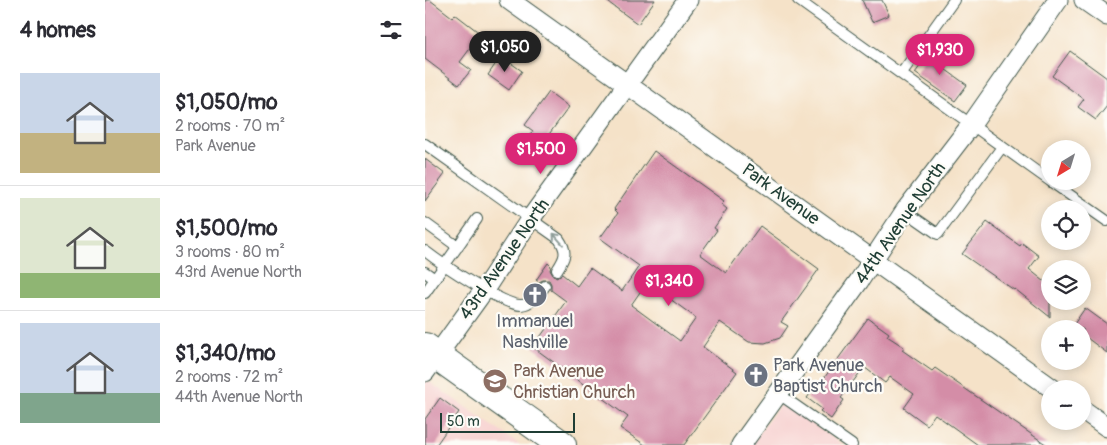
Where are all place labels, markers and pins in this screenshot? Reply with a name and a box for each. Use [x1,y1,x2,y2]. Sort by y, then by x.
pin: $1,050 [464,30,546,73]
pin: $1,930 [899,34,981,76]
pin: $1,500 [500,132,582,175]
pin: $1,340 [628,264,710,307]
church icon: Immanuel Nashville [522,282,548,308]
place label: Immanuel Nashville [496,310,574,354]
place label: Park Avenue Baptist Church [773,354,882,398]
place label: Park Avenue Christian Church [513,360,635,404]
church icon: Park Avenue Baptist Church [743,362,769,388]
school or university icon: Park Avenue Christian Church [482,368,508,394]

